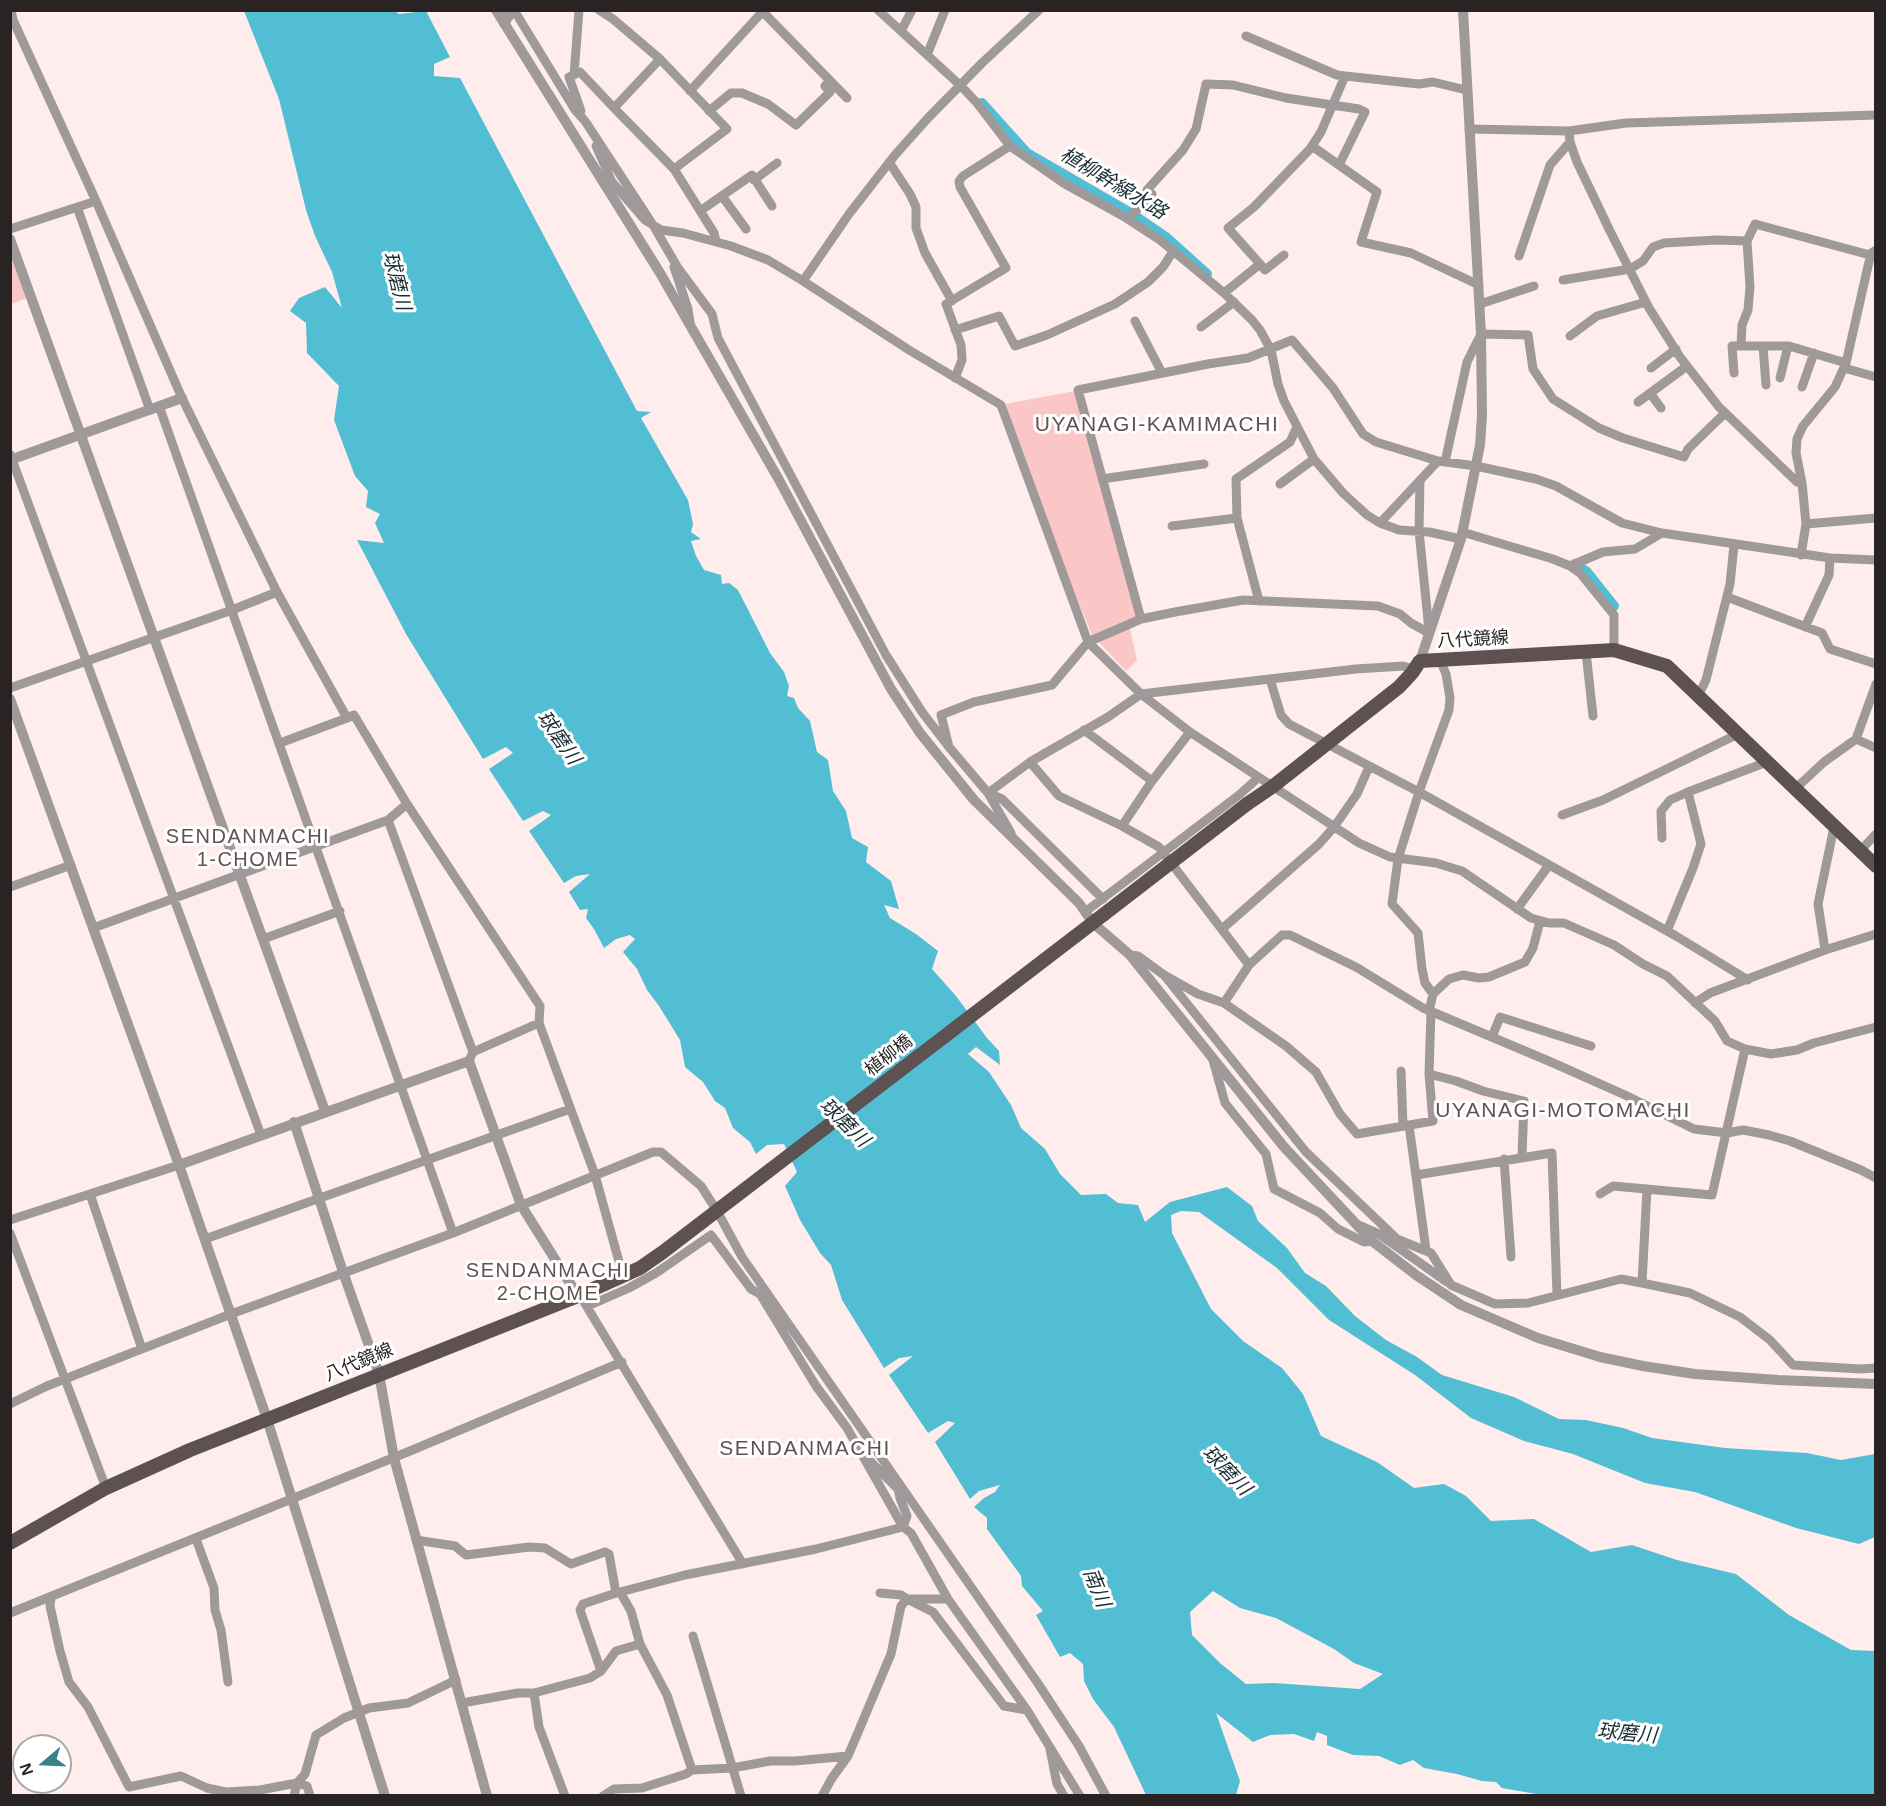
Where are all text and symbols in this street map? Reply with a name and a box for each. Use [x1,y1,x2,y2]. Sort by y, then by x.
water label: 植柳幹線水路 [1055,143,1171,225]
water label: 球磨川 [377,249,415,313]
district label: UYANAGI-KAMIMACHI [1035,412,1279,438]
street label: 八代鏡線 [1436,627,1510,653]
water label: 球磨川 [531,707,585,769]
district label: SENDANMACHI 1-CHOME [166,825,330,872]
street label: 植柳橋 [861,1031,917,1081]
water label: 球磨川 [814,1094,874,1152]
district label: UYANAGI-MOTOMACHI [1435,1098,1691,1124]
district label: SENDANMACHI 2-CHOME [466,1259,630,1306]
street label: 八代鏡線 [322,1340,396,1386]
district label: SENDANMACHI [719,1436,891,1462]
water label: 球磨川 [1197,1441,1255,1501]
water label: 南川 [1077,1565,1115,1611]
water label: 球磨川 [1596,1719,1658,1749]
north arrow [12,1734,72,1794]
text: N [16,1761,36,1778]

